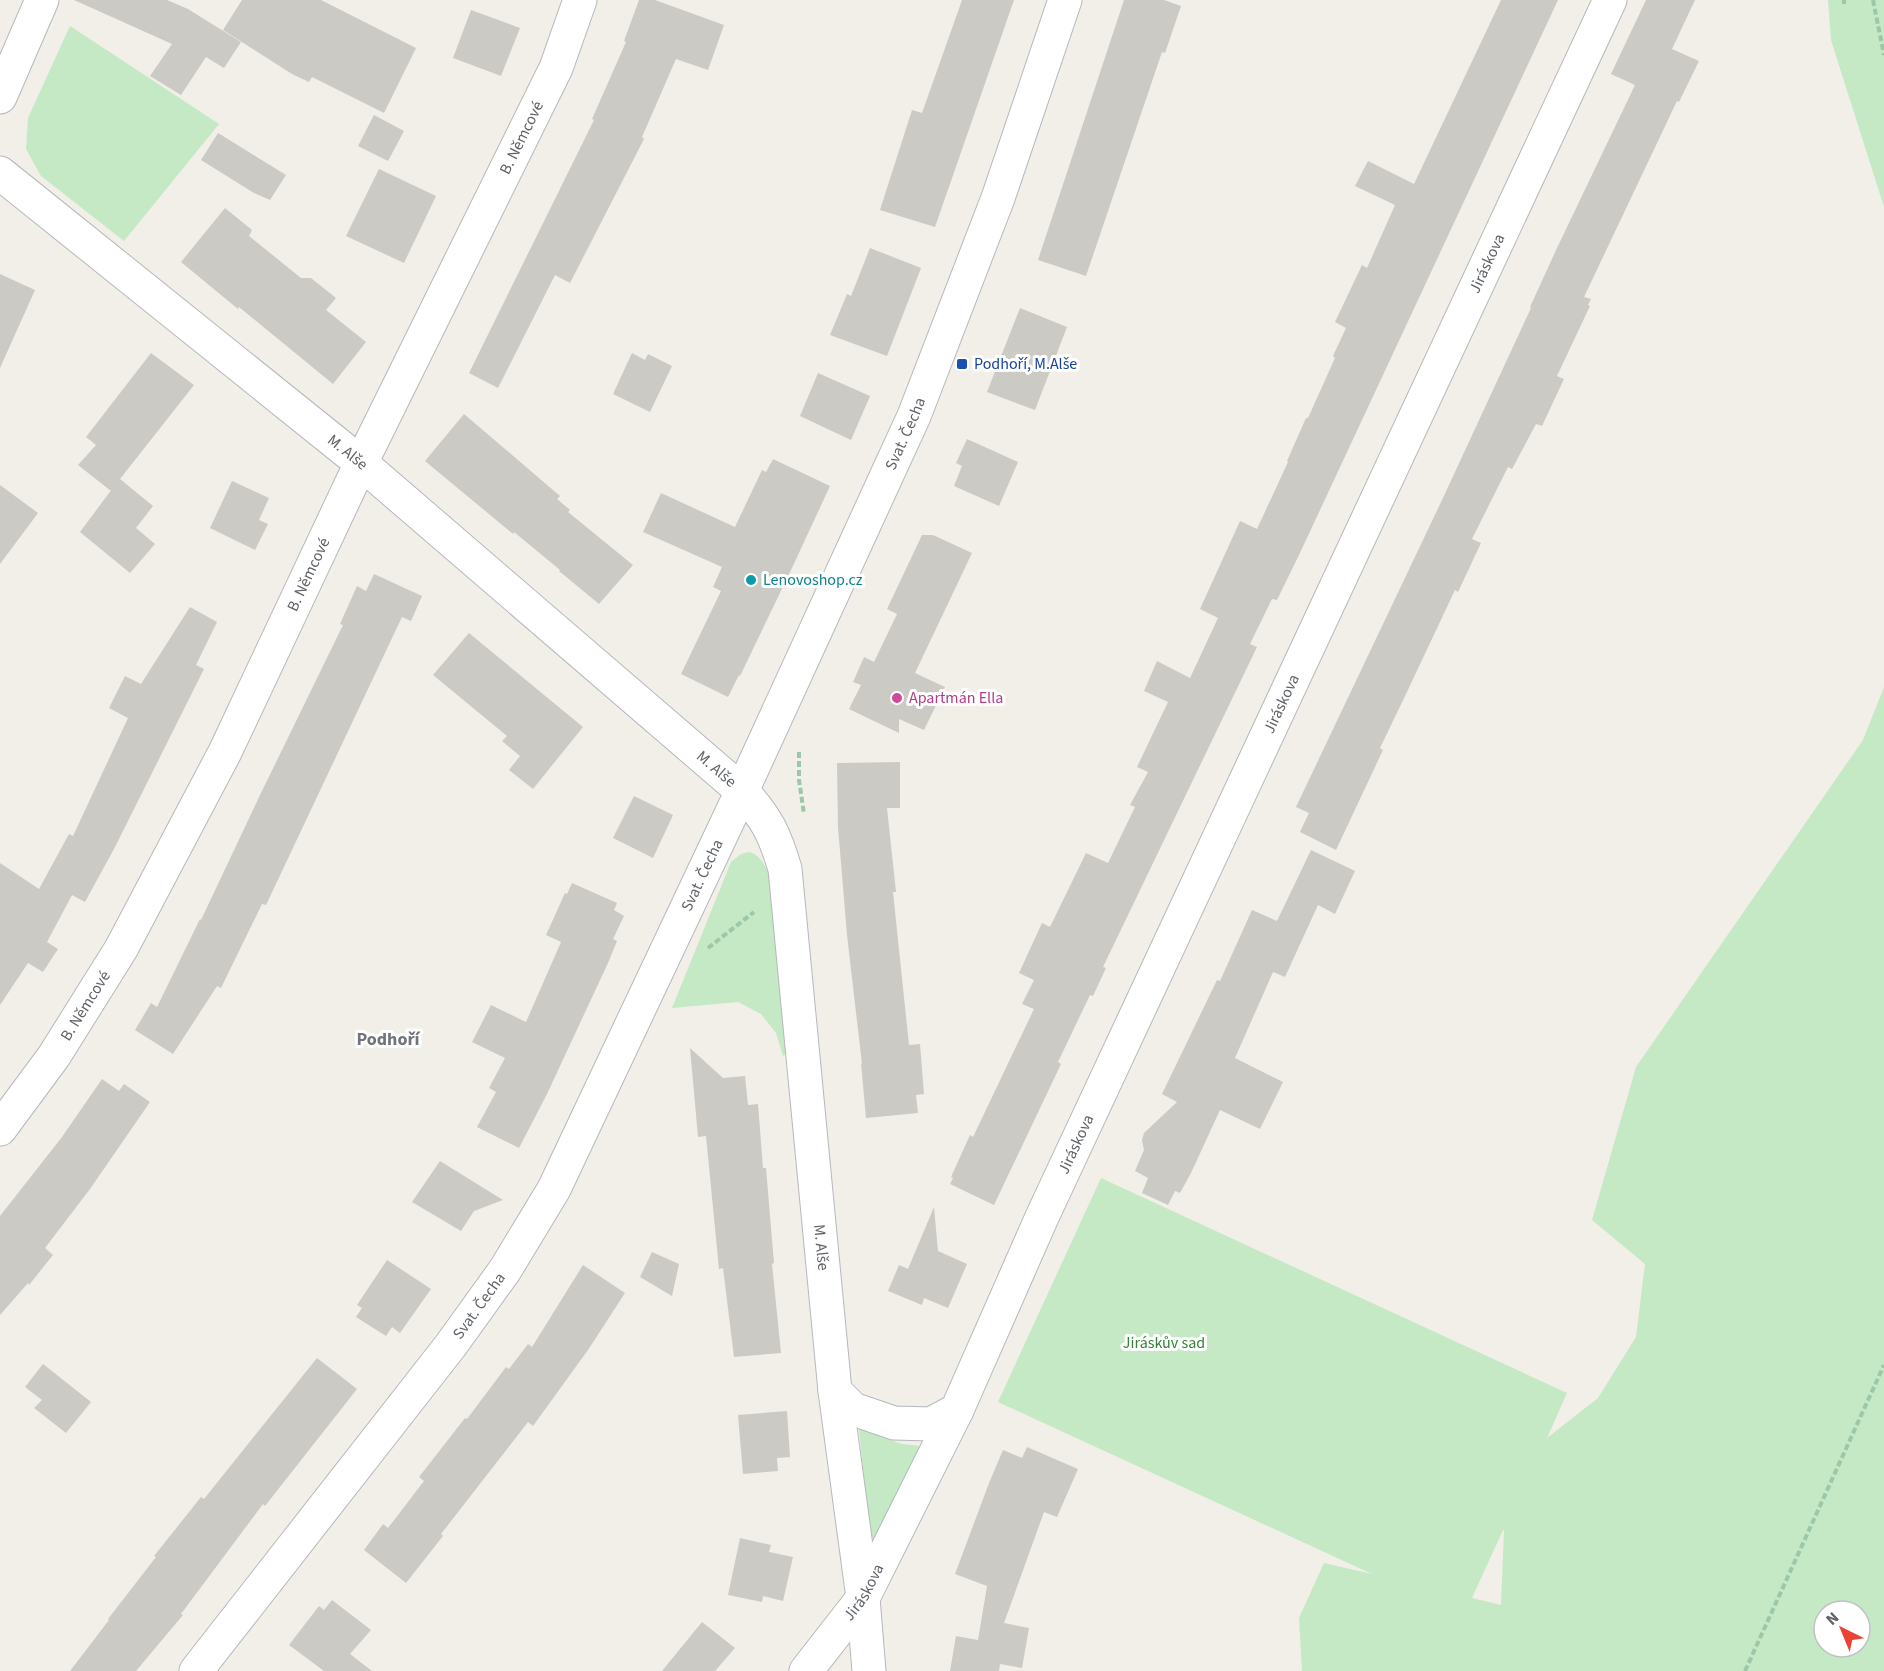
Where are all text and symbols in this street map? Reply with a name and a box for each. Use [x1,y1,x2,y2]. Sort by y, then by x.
street label: B. Němcové [494,97,549,178]
street label: Jiráskova [1464,230,1510,297]
place label: Podhoří, M.Alše [974,353,1077,375]
marker: Podhoří, M.Alše [955,357,969,371]
street label: Svat. Čecha [880,394,931,474]
street label: M. Alše [323,429,373,475]
street label: B. Němcové [282,534,335,615]
place label: Lenovoshop.cz [763,569,863,591]
marker: Lenovoshop.cz [744,573,758,587]
street label: Jiráskova [1258,671,1305,737]
place label: Apartmán Ella [909,687,1003,709]
marker: Apartmán Ella [890,691,904,705]
street label: M. Alše [692,746,741,792]
street label: Svat. Čecha [676,836,729,915]
street label: B. Němcové [55,966,116,1045]
district label: Podhoří [356,1027,421,1052]
street label: Jiráskova [1053,1111,1099,1177]
street label: M. Alše [808,1223,834,1272]
street label: Svat. Čecha [448,1268,511,1344]
park label: Jiráskův sad [1123,1332,1205,1354]
street label: Jiráskova [838,1560,889,1625]
north arrow [1812,1599,1872,1659]
text: N [1821,1607,1844,1630]

